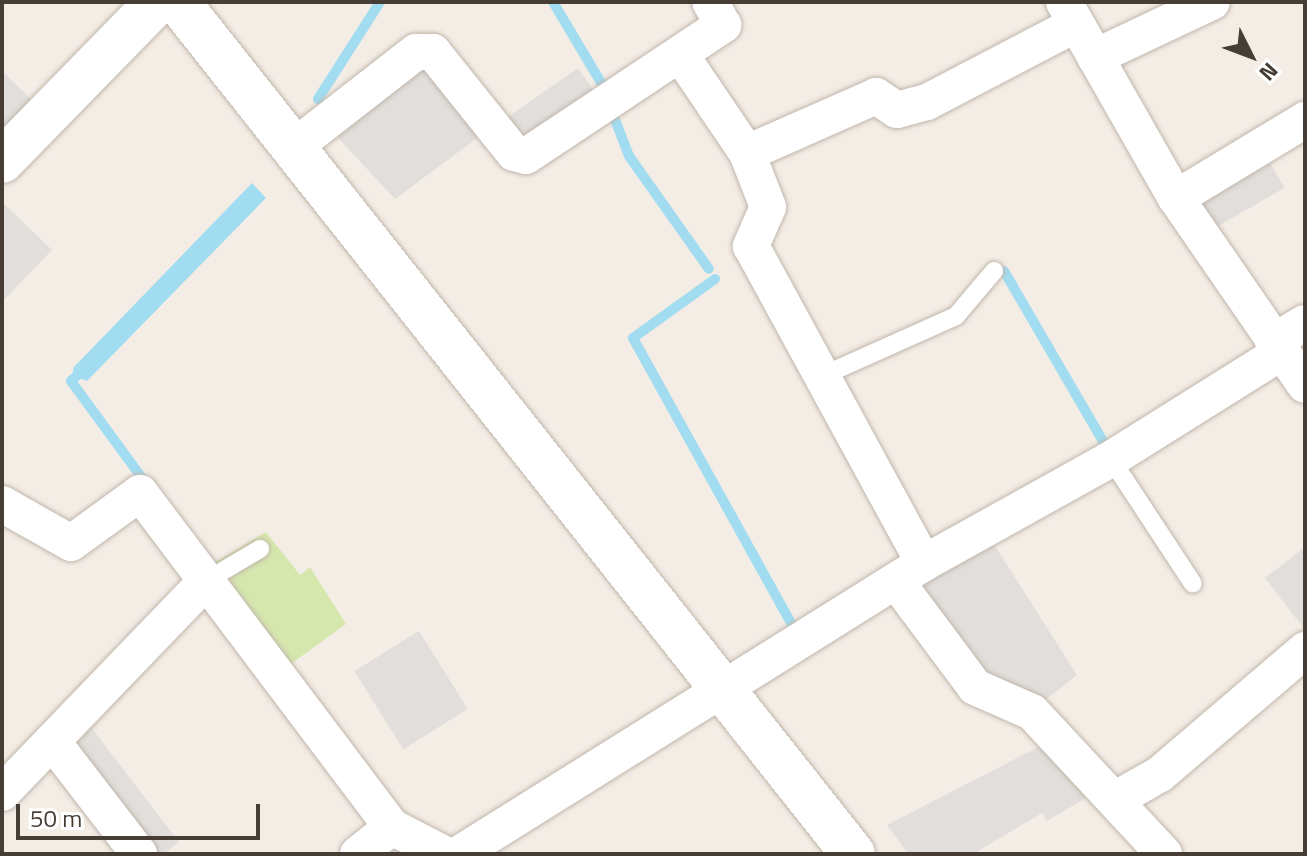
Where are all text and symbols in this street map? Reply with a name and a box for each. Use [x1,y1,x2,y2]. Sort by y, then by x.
north arrow [1211,16,1291,96]
text: N [1251,55,1287,89]
scale bar [20,788,264,838]
text: 50 m [30,800,82,836]

